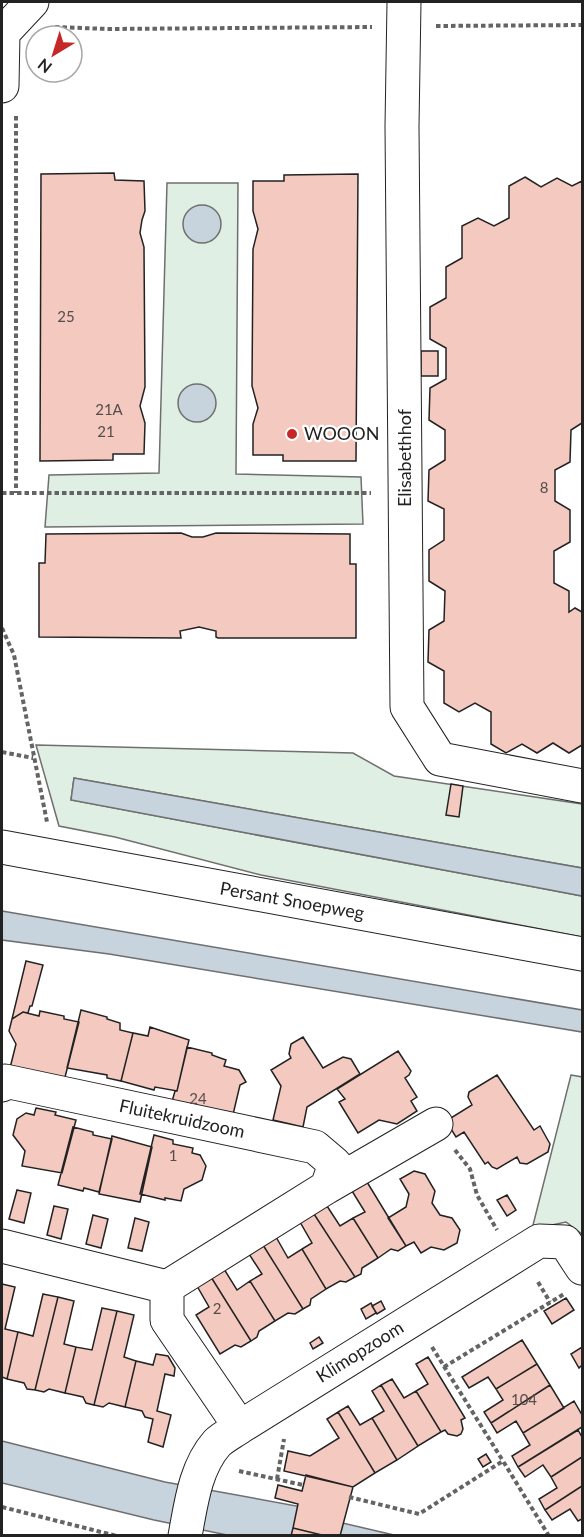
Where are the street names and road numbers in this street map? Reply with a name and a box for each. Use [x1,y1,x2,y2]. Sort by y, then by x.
street label: Elisabethhof [393,408,415,507]
street label: Persant Snoepweg [218,876,366,924]
street label: Fluitekruidzoom [117,1094,247,1142]
street label: Klimopzoom [312,1316,407,1387]

